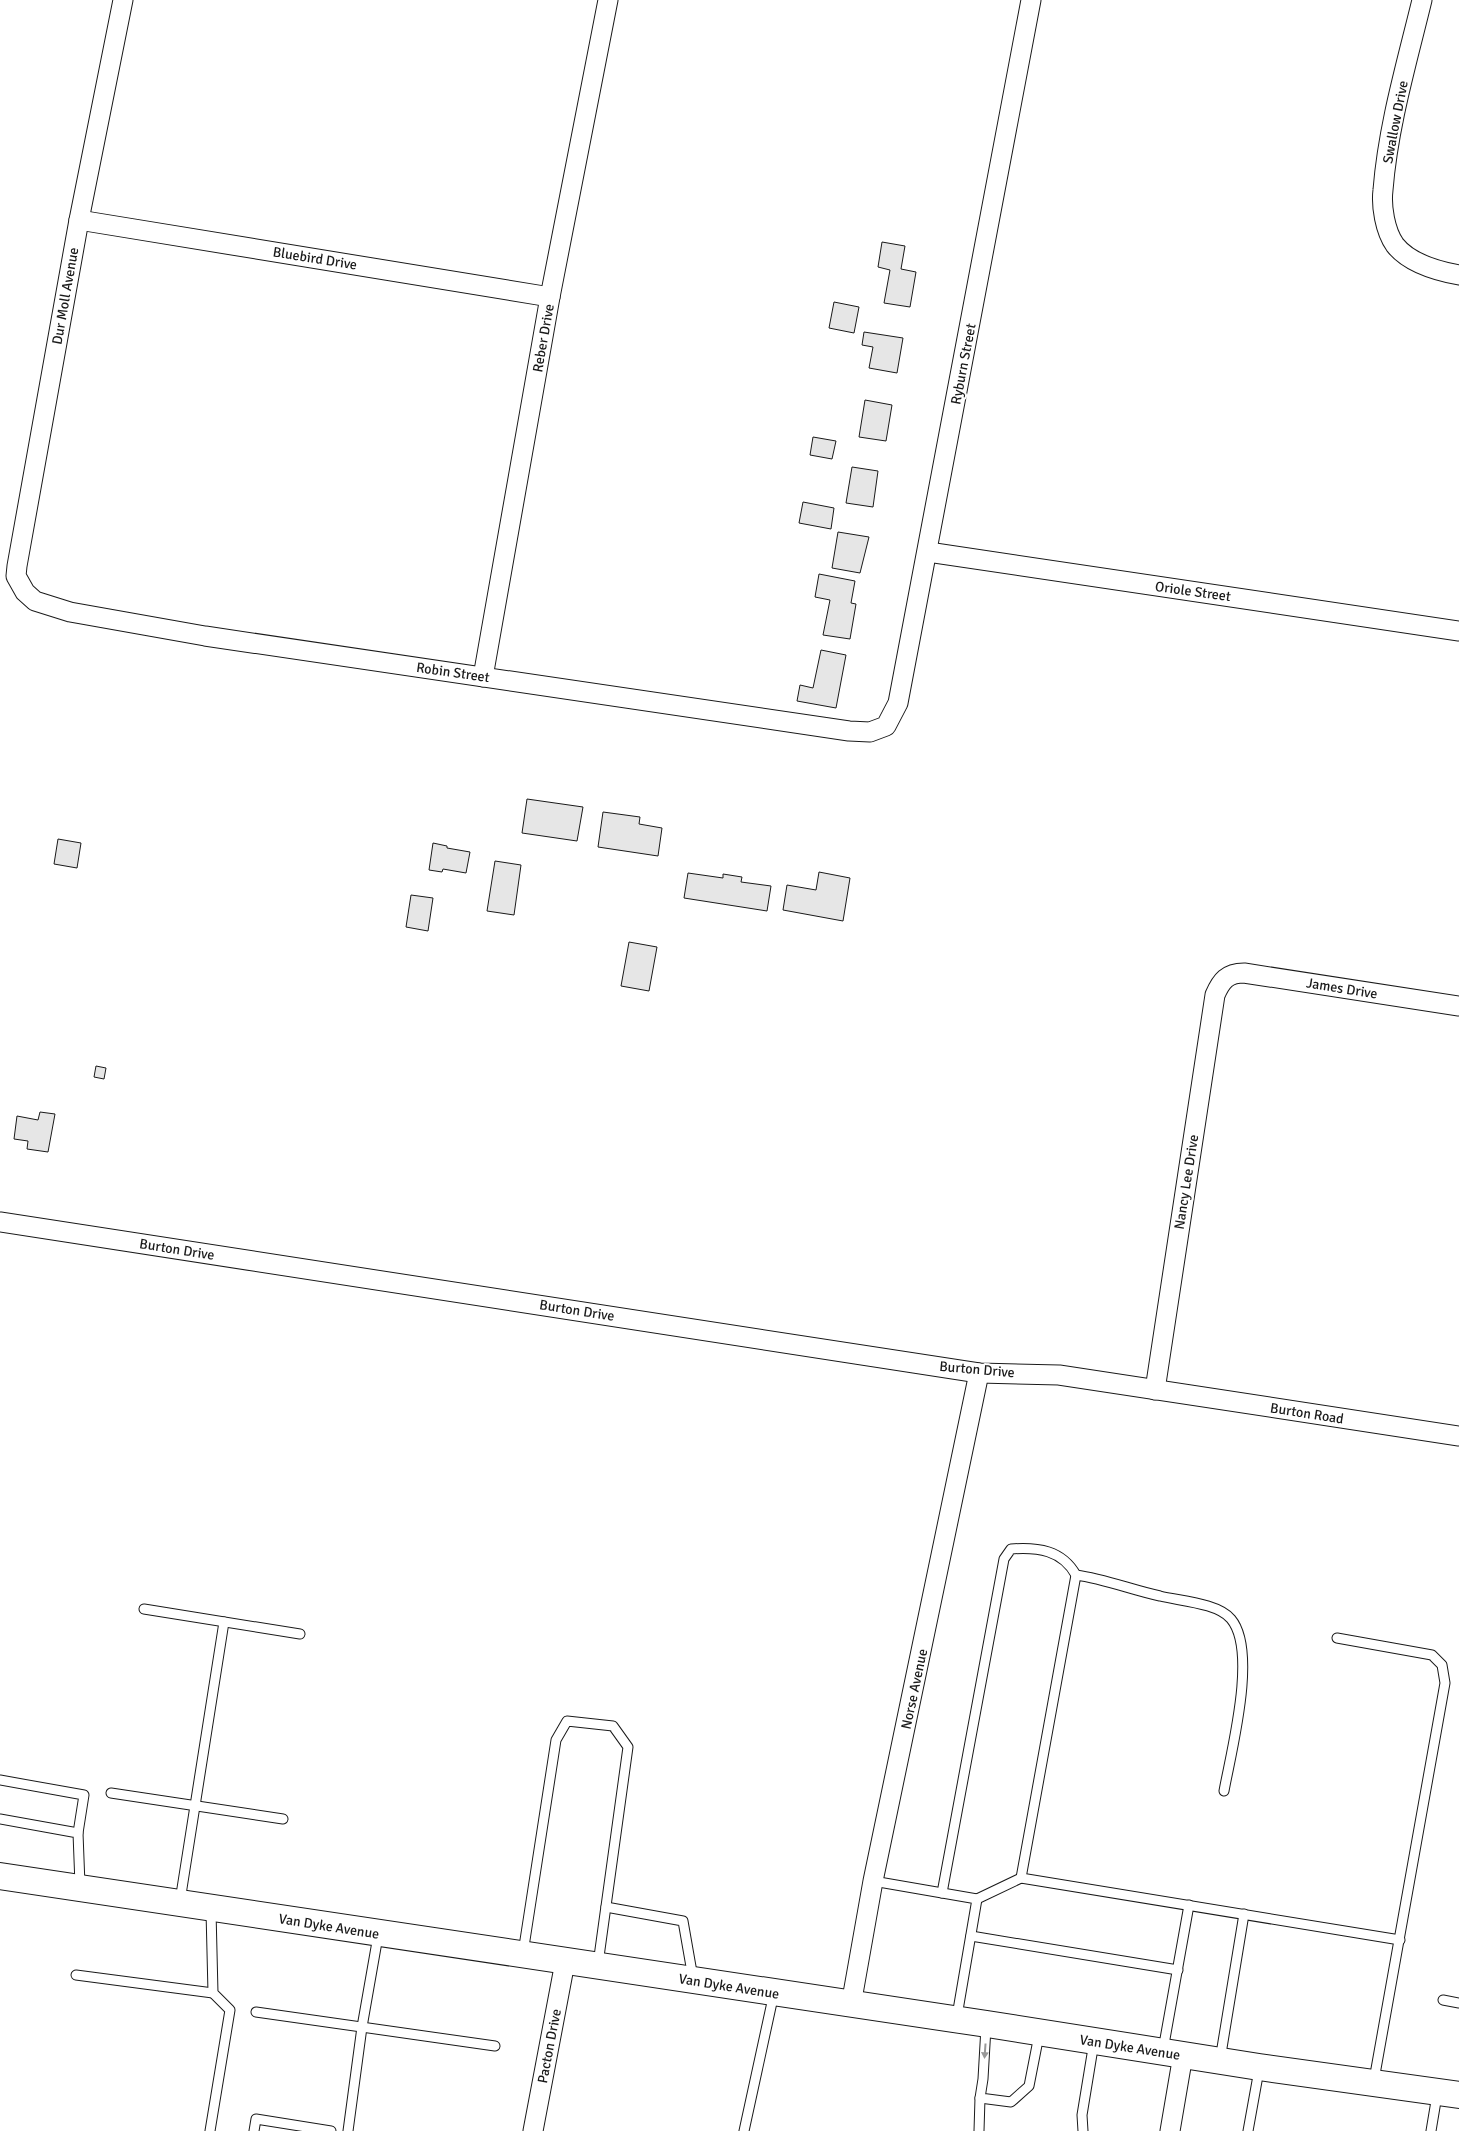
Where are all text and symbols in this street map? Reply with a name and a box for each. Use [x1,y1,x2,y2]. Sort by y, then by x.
street label: Swallow Drive [1379,79,1412,165]
street label: Bluebird Drive [272,243,358,274]
street label: Dur Moll Avenue [49,246,82,346]
street label: Reber Drive [529,303,558,374]
street label: Ryburn Street [947,322,980,406]
street label: Oriole Street [1154,578,1232,605]
street label: Robin Street [415,659,491,686]
street label: James Drive [1305,974,1379,1002]
street label: Nancy Lee Drive [1171,1133,1202,1231]
street label: Burton Drive [138,1235,216,1264]
street label: Burton Drive [538,1296,616,1325]
street label: Burton Drive [939,1358,1015,1381]
street label: Burton Road [1269,1399,1345,1428]
street label: Norse Avenue [898,1647,931,1731]
street label: Van Dyke Avenue [277,1910,380,1943]
street label: Van Dyke Avenue [677,1970,780,2003]
street label: Pacton Drive [534,2007,565,2085]
street label: Van Dyke Avenue [1078,2031,1181,2064]
one-way arrow [980,2044,988,2060]

